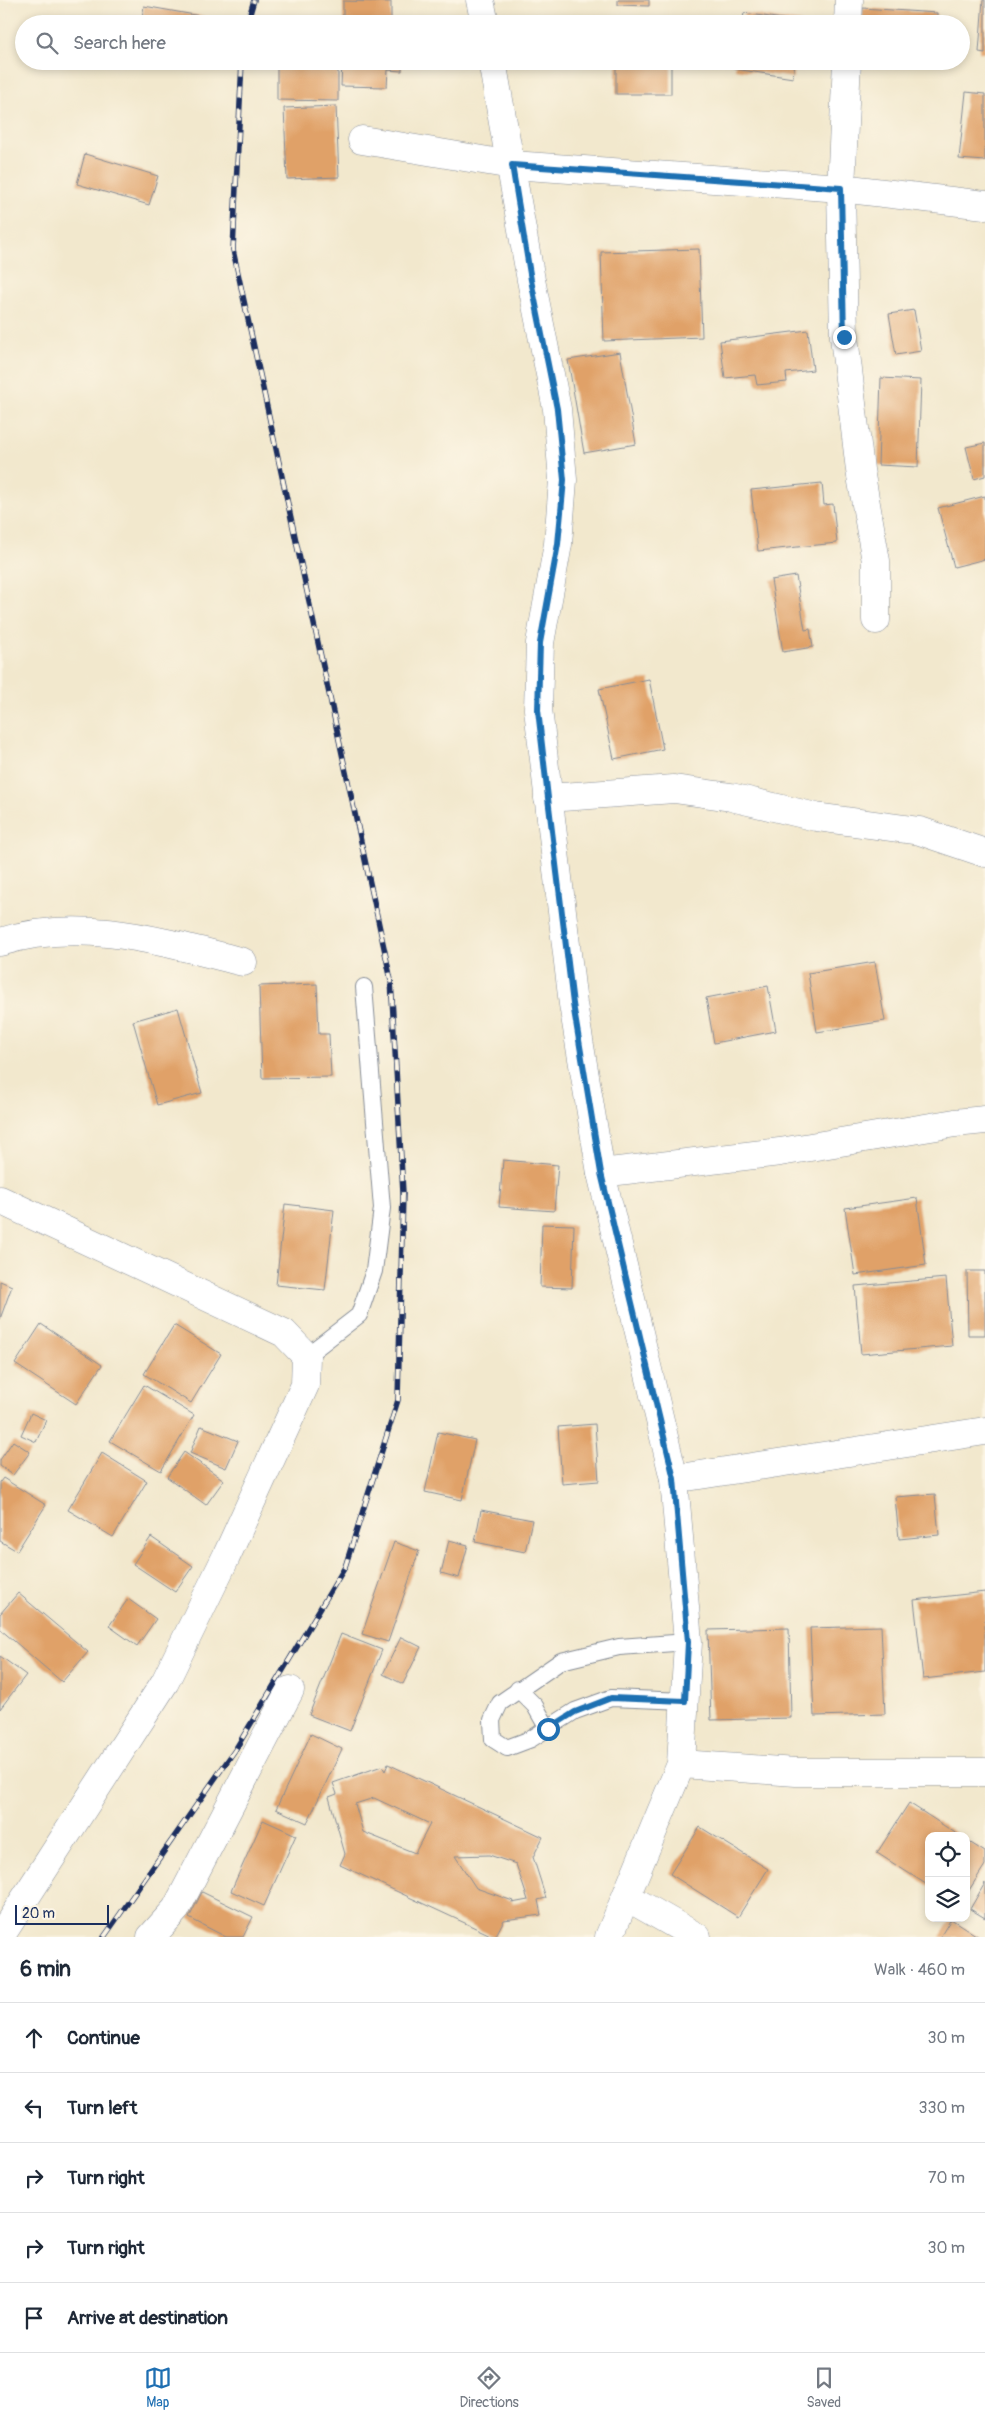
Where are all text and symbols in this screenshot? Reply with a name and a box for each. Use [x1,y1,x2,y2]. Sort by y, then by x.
search box [15,15,970,70]
icon: search [33,29,61,57]
text: Search here [73,31,166,55]
route end [833,326,856,349]
route start [537,1718,560,1741]
map controls [925,1832,970,1922]
button: locate [925,1832,970,1877]
button: layers [925,1877,970,1922]
scale bar [15,1902,109,1925]
text: 20 m [22,1905,55,1922]
text: 6 min [20,1956,71,1983]
text: Walk · 460 m [874,1960,965,1980]
icon: ahead [20,2024,48,2052]
text: Continue [67,2026,140,2050]
text: 30 m [927,2028,965,2048]
icon: left [20,2094,48,2122]
text: Turn left [67,2096,137,2120]
text: 330 m [919,2098,965,2118]
icon: right [20,2164,48,2192]
text: Turn right [67,2166,145,2190]
text: 70 m [928,2168,965,2188]
icon: right [20,2234,48,2262]
text: Turn right [67,2236,145,2260]
text: 30 m [927,2238,965,2258]
icon: arrive [20,2304,48,2332]
text: Arrive at destination [67,2306,228,2330]
tab: Map [144,2364,172,2411]
tab: Directions [459,2364,519,2411]
tab: Saved [806,2364,841,2411]

